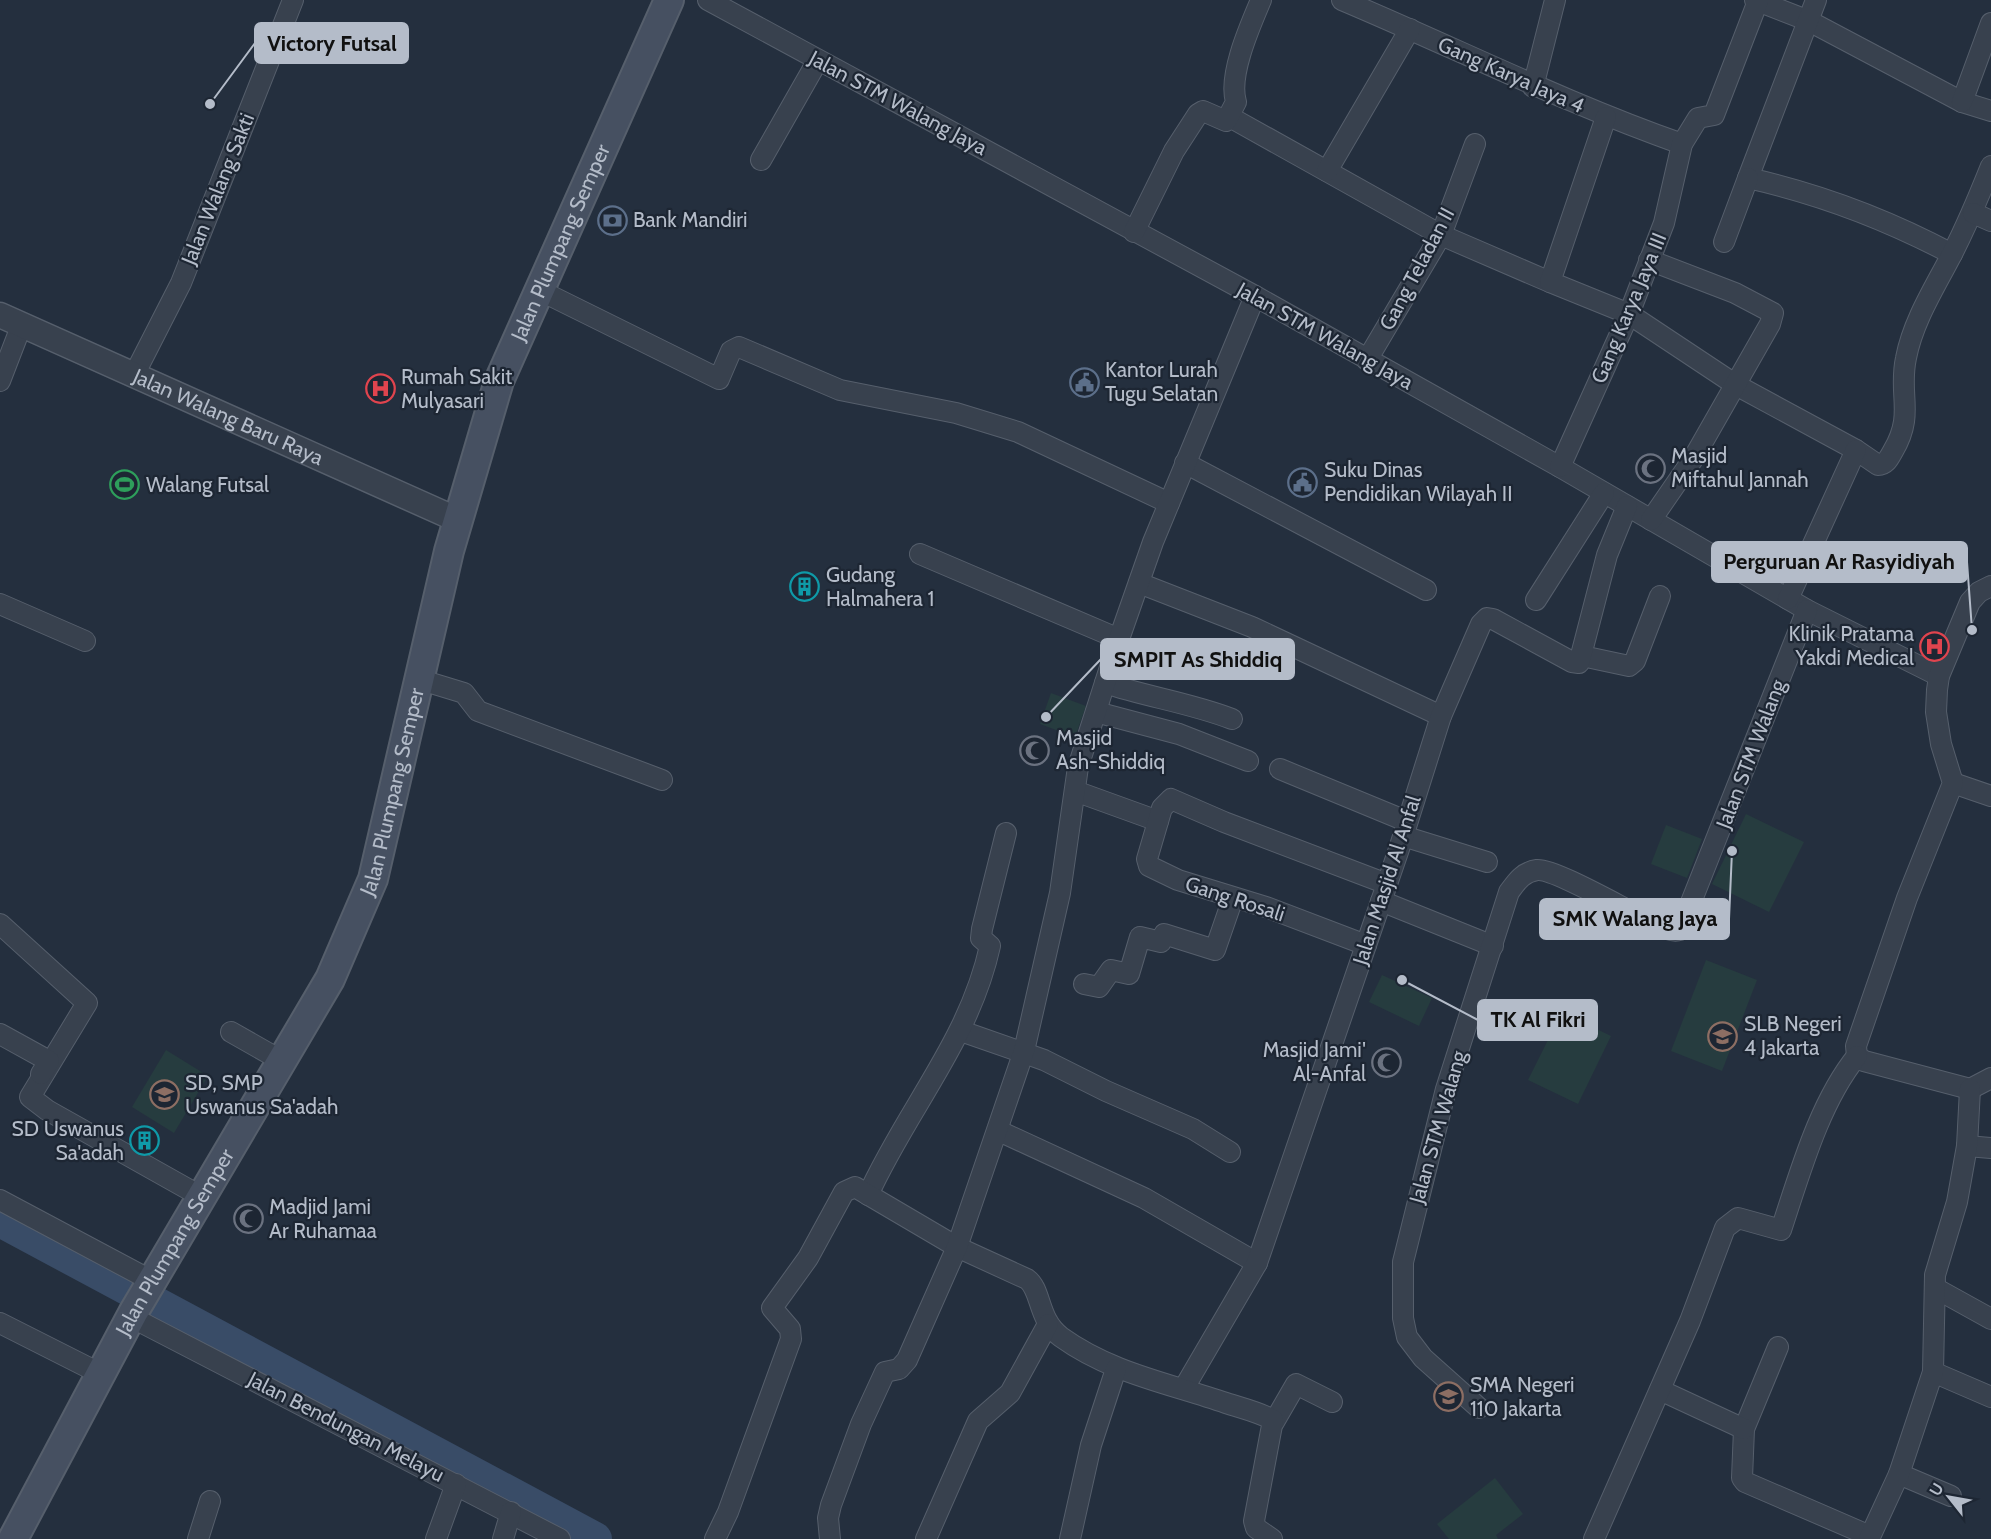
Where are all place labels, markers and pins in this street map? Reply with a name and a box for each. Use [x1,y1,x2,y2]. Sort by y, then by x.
callout: Victory Futsal [255,23,408,63]
bank icon: Bank Mandiri [596,204,628,236]
place label: Bank Mandiri [633,207,747,232]
place label: Kantor Lurah Tugu Selatan [1105,357,1218,406]
place label: Rumah Sakit Mulyasari [401,364,512,413]
public building icon: Kantor Lurah Tugu Selatan [1068,366,1100,398]
hospital icon: Rumah Sakit Mulyasari [364,373,396,405]
place label: Masjid Miftahul Jannah [1671,443,1809,492]
mosque icon: Masjid Miftahul Jannah [1634,452,1666,484]
place label: Suku Dinas Pendidikan Wilayah II [1324,457,1513,506]
public building icon: Suku Dinas Pendidikan Wilayah II [1287,466,1319,498]
sports icon: Walang Futsal [109,469,141,501]
place label: Walang Futsal [146,472,269,497]
callout: Perguruan Ar Rasyidiyah [1712,542,1967,582]
place label: Gudang Halmahera 1 [826,562,934,611]
building icon: Gudang Halmahera 1 [789,571,821,603]
place label: Klinik Pratama Yakdi Medical [1789,621,1914,670]
hospital icon: Klinik Pratama Yakdi Medical [1919,630,1951,662]
callout: SMPIT As Shiddiq [1101,639,1294,679]
place label: Masjid Ash-Shiddiq [1056,725,1165,774]
mosque icon: Masjid Ash-Shiddiq [1019,734,1051,766]
callout: SMK Walang Jaya [1540,899,1729,939]
callout: TK Al Fikri [1478,1000,1597,1040]
place label: SLB Negeri 4 Jakarta [1744,1011,1842,1060]
school or university icon: SLB Negeri 4 Jakarta [1707,1020,1739,1052]
place label: Masjid Jami' Al-Anfal [1263,1037,1366,1086]
mosque icon: Masjid Jami' Al-Anfal [1371,1046,1403,1078]
place label: SD, SMP Uswanus Sa'adah [185,1070,338,1119]
school or university icon: SD, SMP Uswanus Sa'adah [148,1079,180,1111]
place label: SD Uswanus Sa'adah [11,1116,124,1165]
building icon: SD Uswanus Sa'adah [129,1125,161,1157]
place label: Madjid Jami Ar Ruhamaa [269,1194,377,1243]
mosque icon: Madjid Jami Ar Ruhamaa [232,1203,264,1235]
place label: SMA Negeri 110 Jakarta [1470,1372,1575,1421]
school or university icon: SMA Negeri 110 Jakarta [1433,1381,1465,1413]

